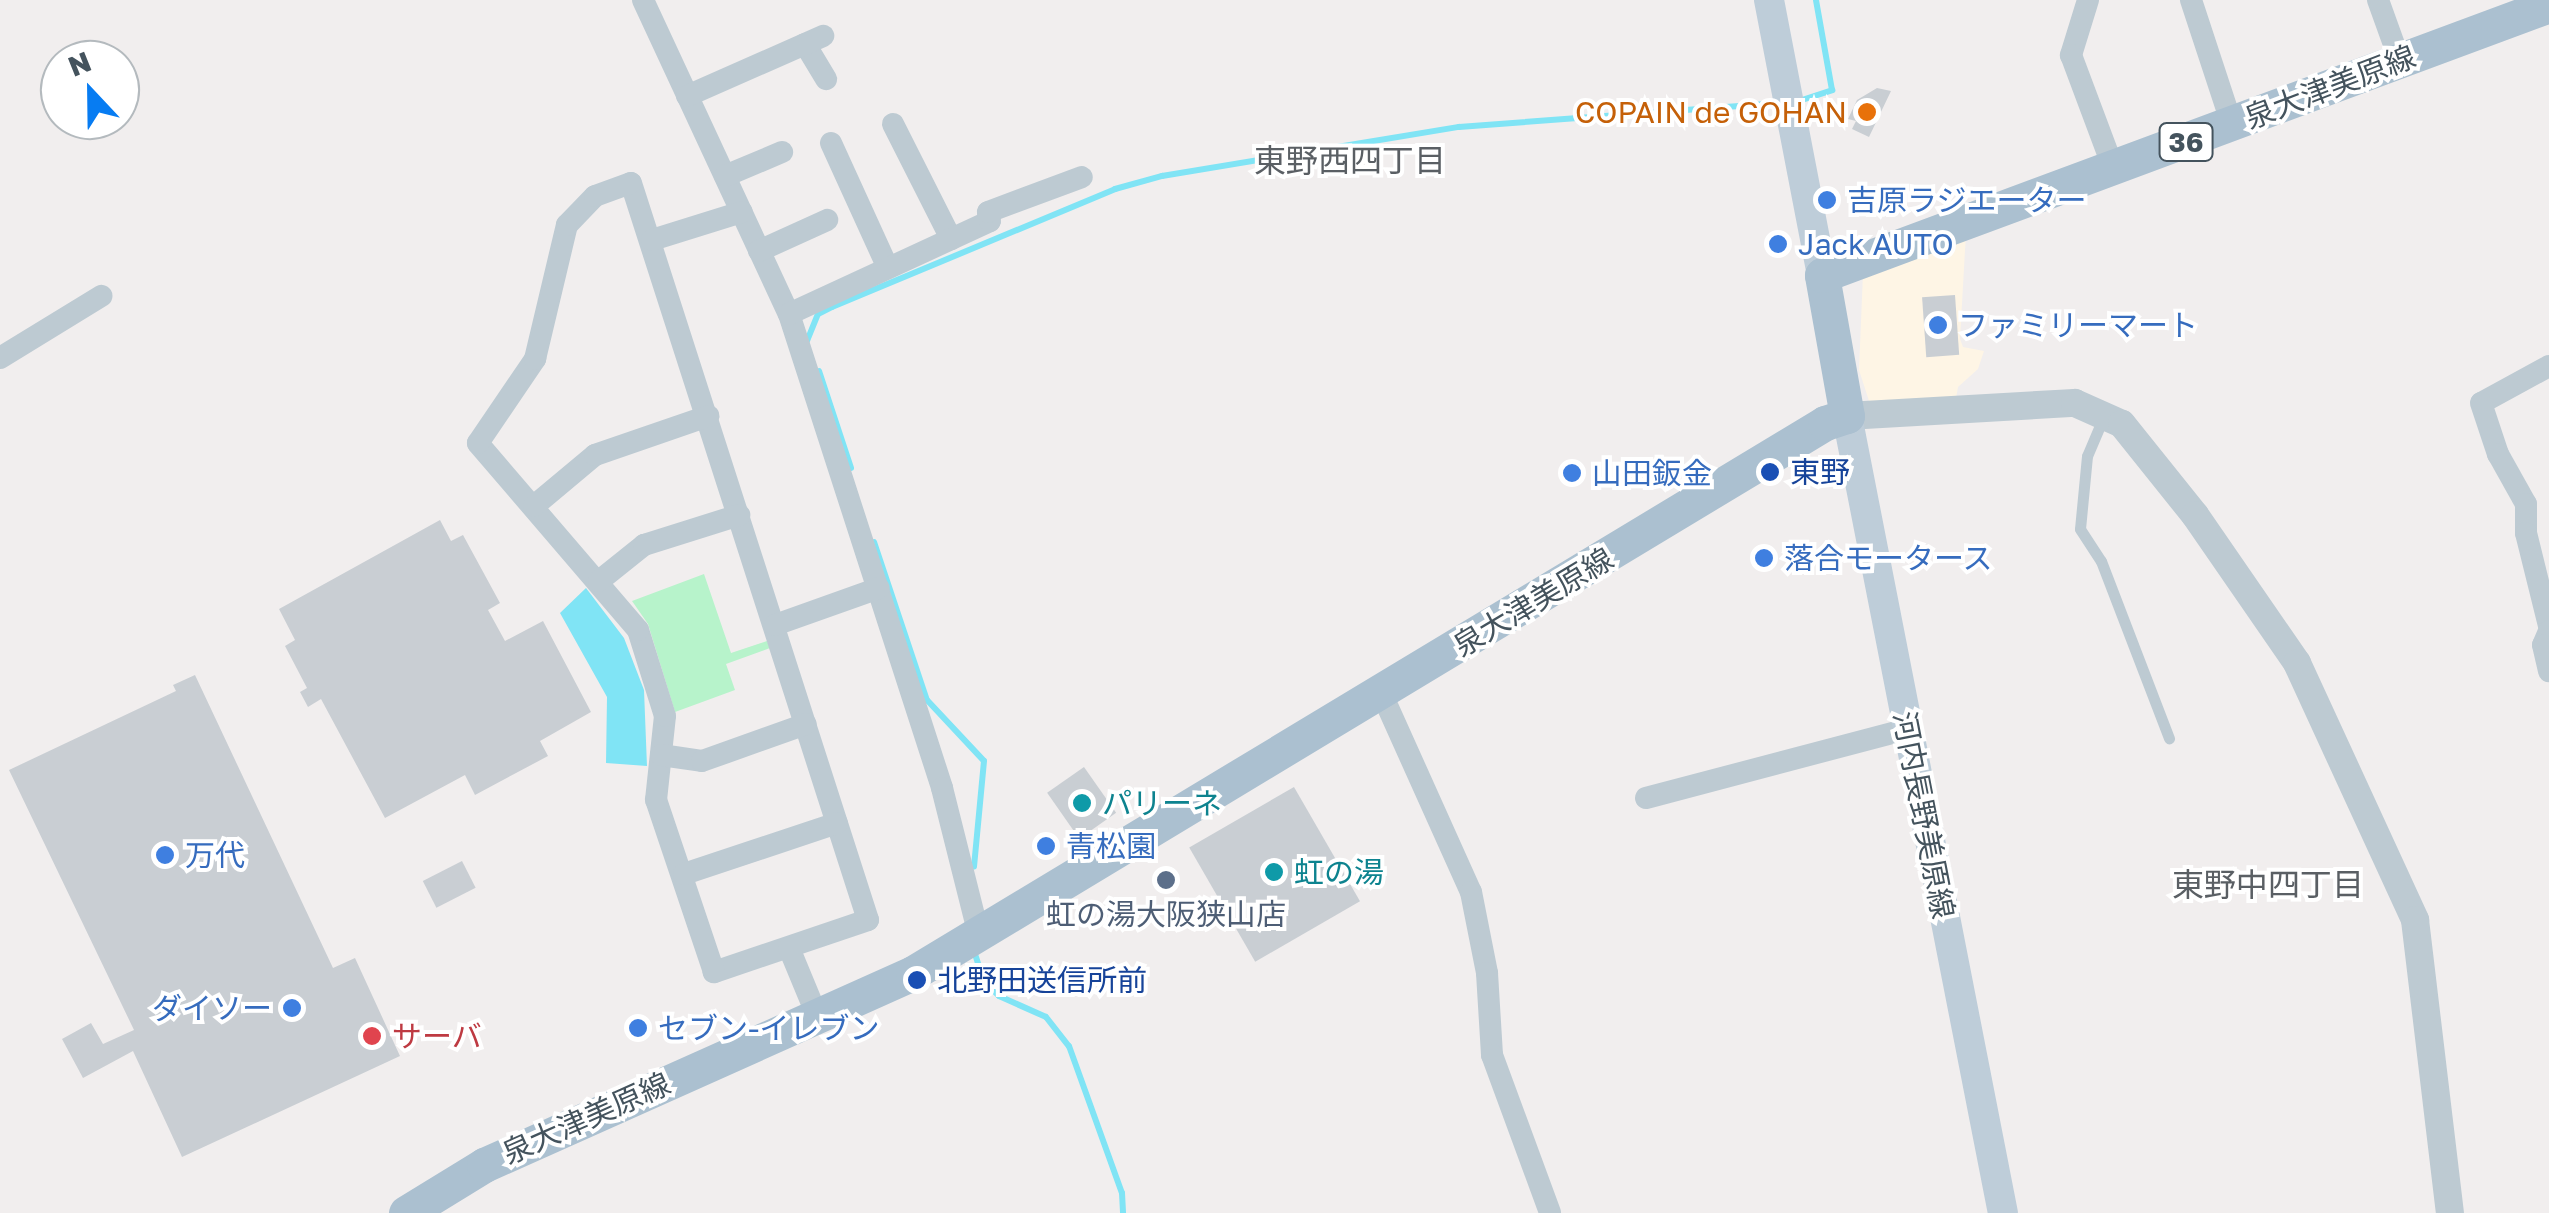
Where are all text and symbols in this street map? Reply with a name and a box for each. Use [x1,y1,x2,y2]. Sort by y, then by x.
street label: 泉大津美原線 [2240,38,2420,136]
north arrow [40,40,140,140]
text: N [63,44,95,83]
place label: COPAIN de GOHAN [1575,94,1847,130]
marker: COPAIN de GOHAN [1856,101,1878,123]
road number: 36 [2158,119,2214,165]
district label: 東野西四丁目 [1254,141,1446,179]
place label: 吉原ラジエーター [1847,182,2087,218]
marker: 吉原ラジエーター [1816,189,1838,211]
place label: Jack AUTO [1798,226,1954,262]
marker: Jack AUTO [1767,233,1789,255]
place label: ファミリーマート [1958,307,2198,343]
marker: ファミリーマート [1927,314,1949,336]
place label: 東野 [1790,454,1850,490]
place label: 山田鈑金 [1592,455,1712,491]
marker: 東野 [1759,461,1781,483]
marker: 山田鈑金 [1561,462,1583,484]
street label: 泉大津美原線 [1447,540,1619,664]
place label: 落合モータース [1784,540,1994,576]
marker: 落合モータース [1753,547,1775,569]
street label: 河内長野美原線 [1886,708,1962,922]
place label: パリーネ [1102,785,1222,821]
marker: パリーネ [1071,792,1093,814]
place label: 青松園 [1066,828,1156,864]
marker: 青松園 [1035,835,1057,857]
place label: 万代 [185,837,245,873]
marker: 万代 [154,844,176,866]
place label: 虹の湯 [1294,854,1384,890]
marker: 虹の湯 [1263,861,1285,883]
district label: 東野中四丁目 [2172,865,2364,903]
marker: 虹の湯大阪狭山店 [1155,869,1177,891]
place label: 虹の湯大阪狭山店 [1046,896,1286,932]
place label: 北野田送信所前 [937,962,1147,998]
marker: 北野田送信所前 [906,969,928,991]
place label: ダイソー [152,990,272,1026]
marker: ダイソー [281,997,303,1019]
place label: セブン-イレブン [658,1010,879,1046]
marker: セブン-イレブン [627,1017,649,1039]
place label: サーバ [392,1018,482,1054]
marker: サーバ [361,1025,383,1047]
street label: 泉大津美原線 [496,1065,676,1171]

